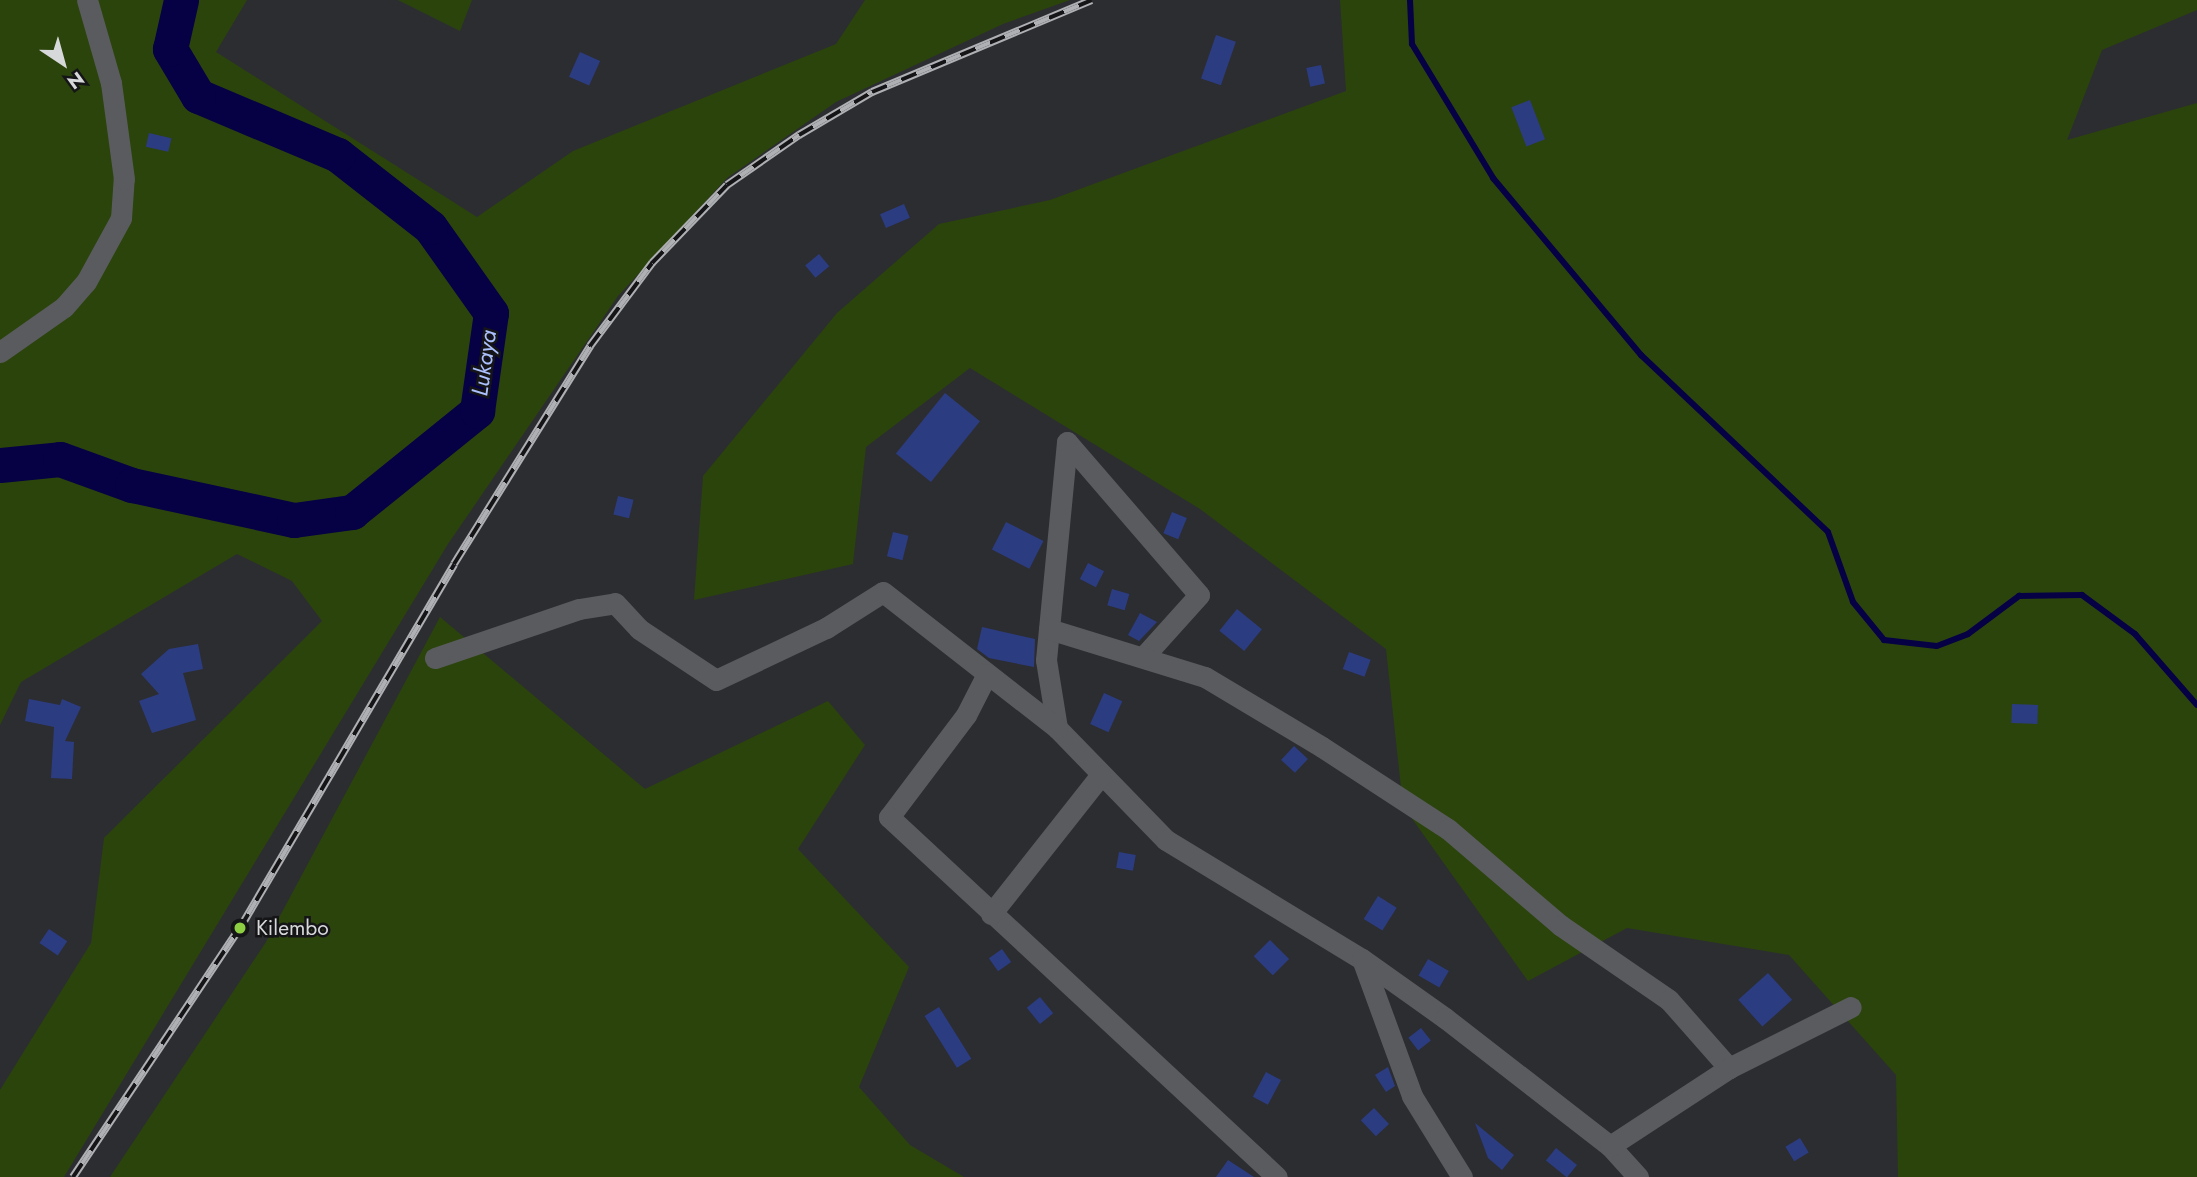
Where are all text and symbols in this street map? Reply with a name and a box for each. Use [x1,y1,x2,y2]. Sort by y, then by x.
north arrow [28,28,98,98]
text: N [62,65,90,96]
water label: Lukaya [466,328,502,398]
place label: Kilembo [256,915,329,941]
marker: Kilembo [230,918,250,938]

